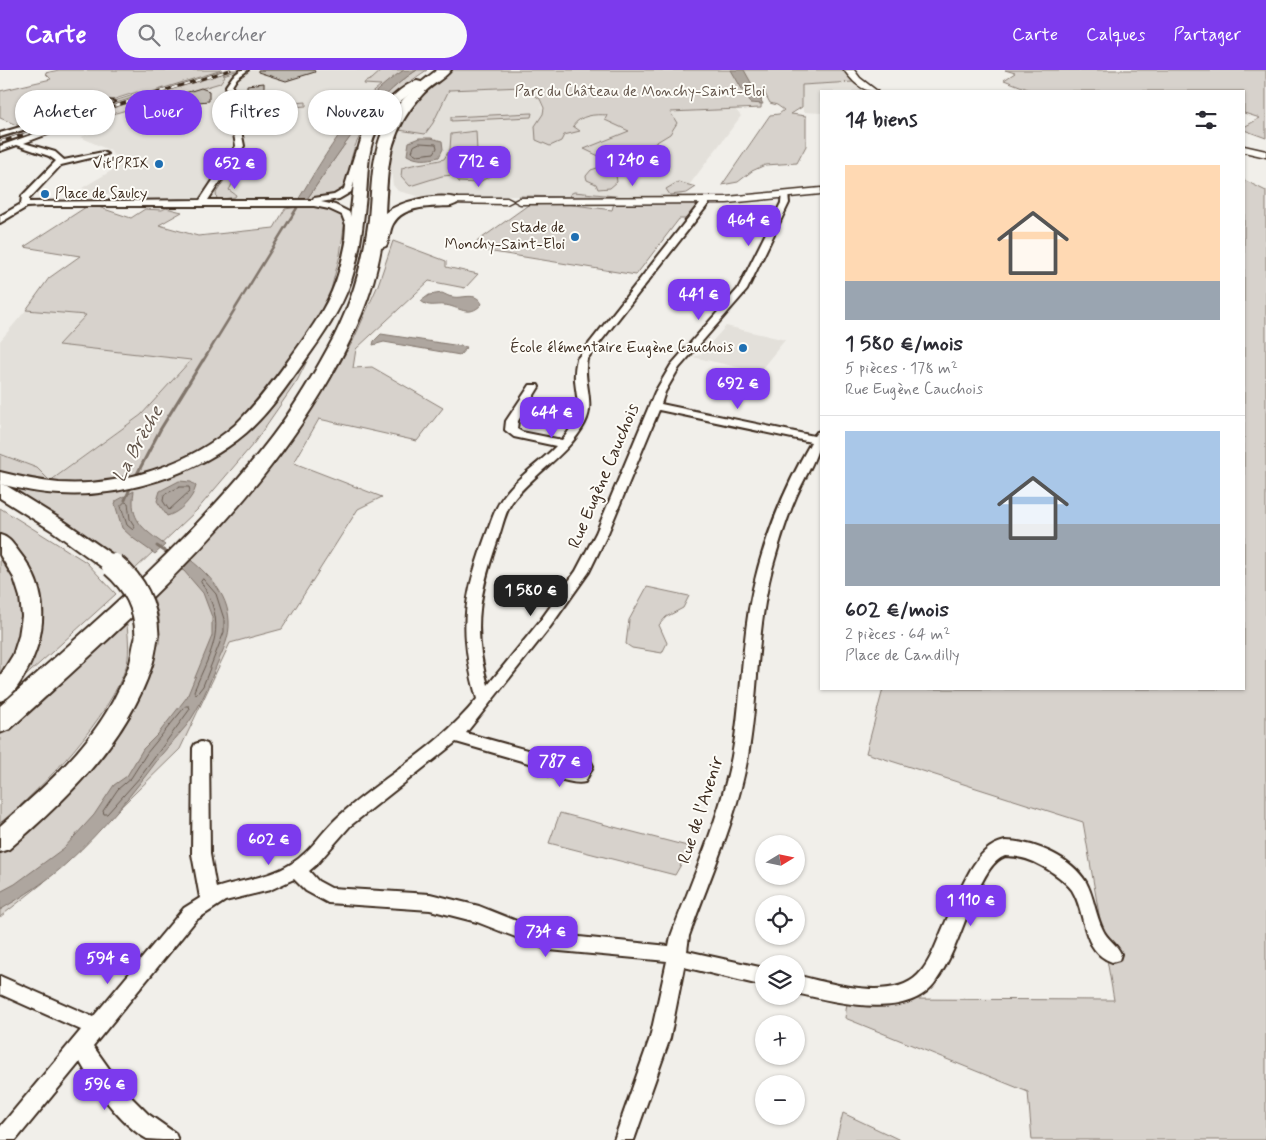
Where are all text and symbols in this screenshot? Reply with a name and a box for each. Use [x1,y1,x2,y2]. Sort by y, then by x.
search box [117,13,467,58]
text: Carte [25,20,87,51]
icon: search [135,21,163,49]
text: Rechercher [175,23,267,48]
text: Carte [1012,23,1058,47]
text: Calques [1086,23,1145,47]
text: Partager [1173,23,1241,47]
park label: Parc du Château de Monchy-Saint-Eloi [515,82,765,102]
chip: Acheter [15,90,115,135]
chip: Louer [125,90,202,135]
chip: Filtres [212,90,298,135]
chip: Nouveau [308,90,402,135]
text: 14 biens [845,106,917,134]
icon: filters [1192,106,1220,134]
pin: 1 240 € [587,144,679,187]
pin: 712 € [444,146,514,188]
pin: 652 € [200,148,270,190]
text: 1 240 € [606,150,660,171]
text: 712 € [459,151,499,172]
text: 652 € [214,153,256,174]
place label: Vit'PRIX [93,154,149,174]
marker: Vit'PRIX [153,158,165,170]
place label: Place de Saulcy [55,184,148,204]
marker: Place de Saulcy [39,188,51,200]
icon: home [988,198,1078,288]
pin: 464 € [714,204,784,247]
text: 464 € [728,210,770,231]
place label: Stade de Monchy-Saint-Eloi [445,218,565,255]
marker: Stade de Monchy-Saint-Eloi [569,231,581,243]
pin: 441 € [664,278,734,321]
text: 441 € [679,284,719,305]
text: 1 580 €/mois [845,330,963,358]
place label: École élémentaire Eugène Cauchois [510,337,733,358]
marker: École élémentaire Eugène Cauchois [737,342,749,354]
text: 5 pièces · 178 m² [845,358,958,379]
pin: 692 € [703,368,773,410]
text: 692 € [717,373,759,394]
text: Rue Eugène Cauchois [845,379,983,400]
pin: 644 € [517,396,587,439]
street label: Rue Eugène Cauchois [563,400,645,552]
water label: La Brèche [107,401,169,487]
text: 644 € [531,402,573,423]
icon: home [988,463,1078,553]
pin: 1 580 € [485,574,577,617]
text: 1 580 € [505,580,557,601]
text: 602 €/mois [845,596,949,624]
text: 2 pièces · 64 m² [845,624,950,645]
text: Place de Candilly [845,645,960,666]
pin: 787 € [525,746,595,788]
text: 787 € [539,751,581,772]
street label: Rue de l'Avenir [672,752,730,867]
pin: 602 € [234,824,304,866]
text: 602 € [248,829,290,850]
north arrow [755,835,805,885]
map controls [755,835,805,1125]
pin: 1 110 € [925,884,1017,927]
text: 1 110 € [947,890,995,911]
button: locate [755,895,805,945]
pin: 734 € [511,916,581,958]
text: 734 € [526,921,566,942]
pin: 594 € [73,942,143,985]
text: 594 € [86,948,130,969]
button: layers [755,955,805,1005]
button: + [755,1015,805,1065]
pin: 596 € [70,1068,140,1111]
text: 596 € [84,1074,126,1095]
button: − [755,1075,805,1125]

